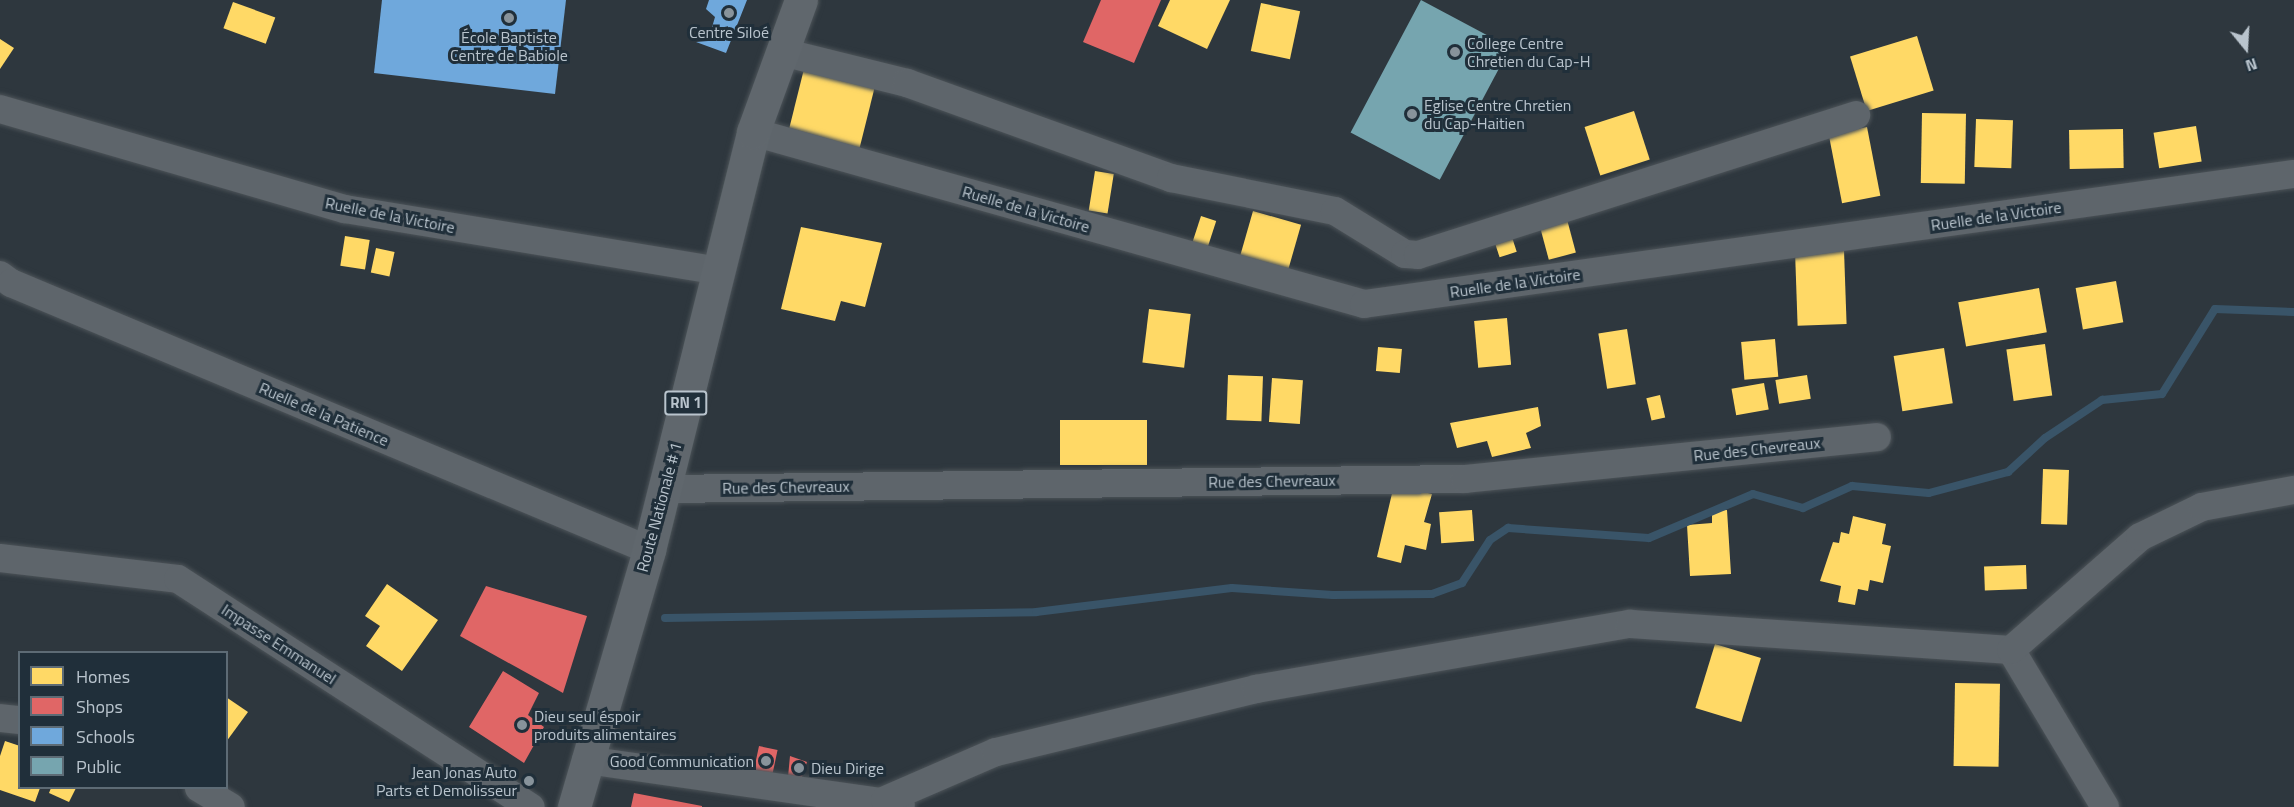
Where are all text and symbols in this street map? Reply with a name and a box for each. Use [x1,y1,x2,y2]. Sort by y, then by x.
marker: Centre Siloé [722,6,736,20]
marker: École Baptiste Centre de Babiole [502,11,516,25]
north arrow [2216,18,2276,78]
place label: Centre Siloé [689,22,769,42]
place label: École Baptiste Centre de Babiole [450,27,568,65]
place label: College Centre Chretien du Cap-H [1467,33,1590,71]
marker: College Centre Chretien du Cap-H [1448,45,1462,59]
text: N [2243,52,2261,78]
place label: Eglise Centre Chretien du Cap-Haitien [1424,95,1571,133]
marker: Eglise Centre Chretien du Cap-Haitien [1405,107,1419,121]
street label: Ruelle de la Victoire [960,182,1092,236]
street label: Ruelle de la Victoire [324,193,456,237]
street label: Ruelle de la Victoire [1930,197,2062,235]
street label: Ruelle de la Victoire [1449,264,1581,302]
street label: Ruelle de la Patience [256,378,392,450]
road number: RN 1 [664,391,708,415]
street label: Rue des Chevreaux [1693,433,1821,465]
street label: Route Nationale # 1 [632,440,686,574]
street label: Rue des Chevreaux [1208,470,1336,492]
street label: Rue des Chevreaux [722,476,850,498]
street label: Impasse Emmanuel [218,600,340,688]
legend [18,651,228,789]
text: Homes [76,663,130,690]
text: Shops [76,693,123,720]
place label: Dieu seul éspoir produits alimentaires [534,706,677,744]
marker: Dieu seul éspoir produits alimentaires [515,718,529,732]
text: Schools [76,723,135,750]
place label: Good Communication [610,751,754,771]
text: Public [76,753,122,780]
marker: Good Communication [759,754,773,768]
place label: Dieu Dirige [811,758,884,778]
marker: Dieu Dirige [792,761,806,775]
place label: Jean Jonas Auto Parts et Demolisseur [376,762,517,800]
marker: Jean Jonas Auto Parts et Demolisseur [522,774,536,788]

